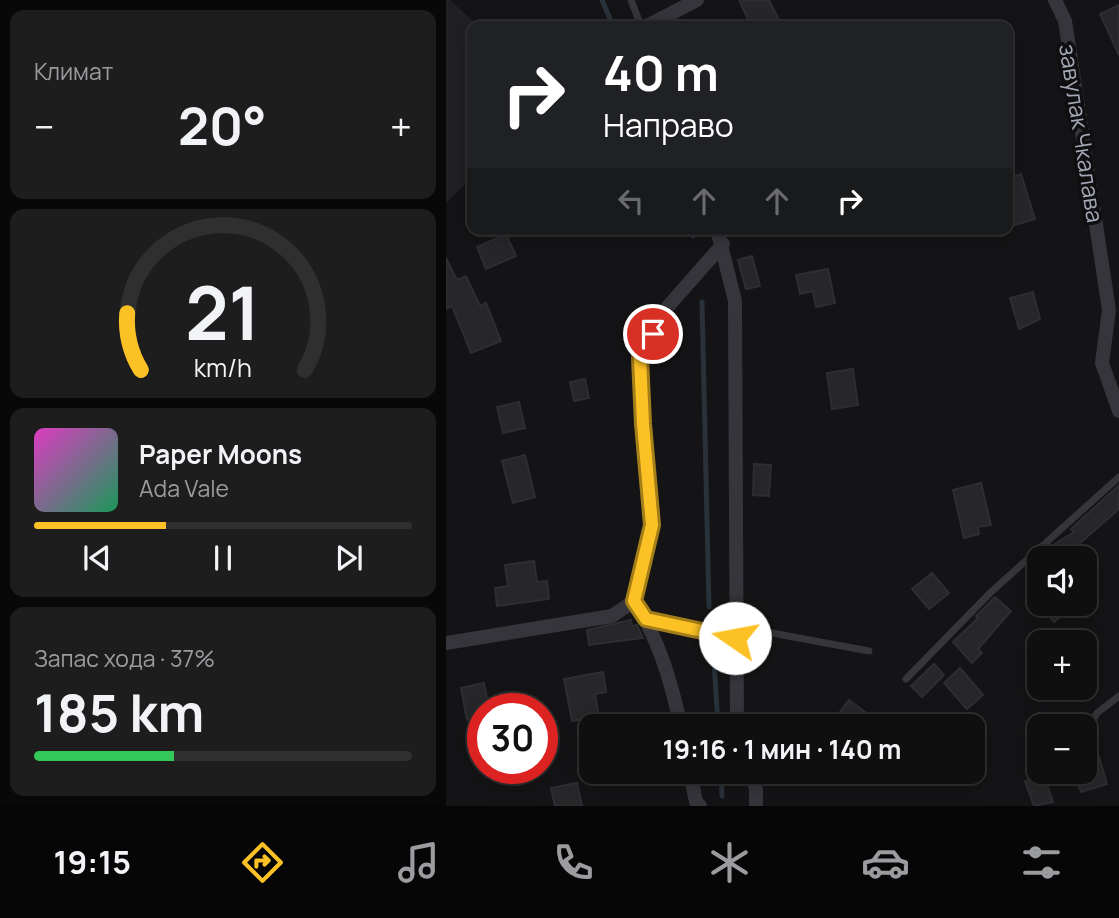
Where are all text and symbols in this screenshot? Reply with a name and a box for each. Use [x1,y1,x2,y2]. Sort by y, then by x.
text: 40 m [603,39,719,106]
street label: завулак Чкалава [1052,41,1112,225]
icon: right [488,49,579,140]
text: Климат [34,55,113,87]
text: 20° [178,90,267,161]
text: − [34,100,55,152]
text: + [390,100,412,152]
text: Направо [603,103,734,147]
icon: left [612,182,650,220]
icon: ahead [685,182,723,220]
icon: ahead [758,182,796,220]
icon: right [831,182,869,220]
text: 21 [185,262,261,362]
pin [623,304,683,364]
icon: arrive [634,315,672,353]
text: km/h [194,349,252,384]
text: Paper Moons [139,436,302,472]
text: Ada Vale [139,472,229,504]
icon: previous [78,539,116,577]
icon: pause [204,539,242,577]
icon: next [330,539,368,577]
map controls [1027,546,1097,784]
button: sound [1027,546,1097,616]
position arrow [698,601,772,675]
button: + [1027,630,1097,700]
text: Запас хода · 37% [34,642,215,674]
text: 185 km [34,677,204,748]
speed limit sign: 30 [467,693,558,784]
button: − [1027,714,1097,784]
text: 19:16 · 1 мин · 140 m [663,731,901,767]
icon: directions [238,838,287,887]
icon: music [394,838,443,887]
icon: phone [549,838,598,887]
icon: climate [705,838,754,887]
icon: car [861,838,910,887]
icon: filters [1017,838,1066,887]
text: 19:15 [53,840,131,884]

